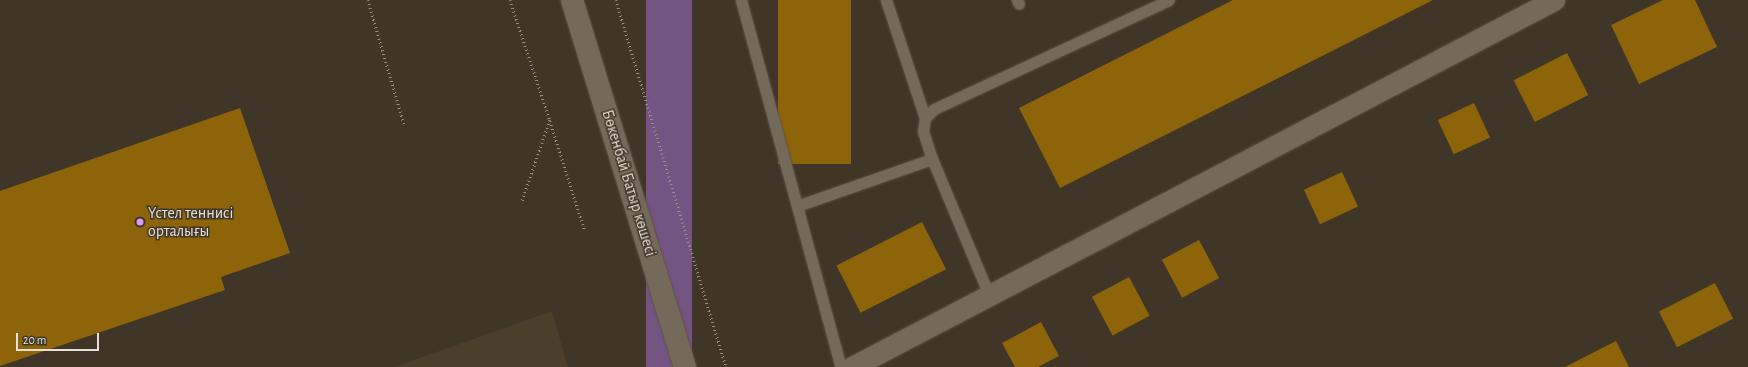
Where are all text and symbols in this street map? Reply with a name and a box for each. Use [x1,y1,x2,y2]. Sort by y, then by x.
street label: Бөкенбай Батыр көшесі [598,107,660,259]
place label: Үстел теннисі орталығы [148,203,233,241]
marker: Үстел теннисі орталығы [135,217,145,227]
scale bar [18,325,101,351]
text: 20 m [23,334,46,346]

